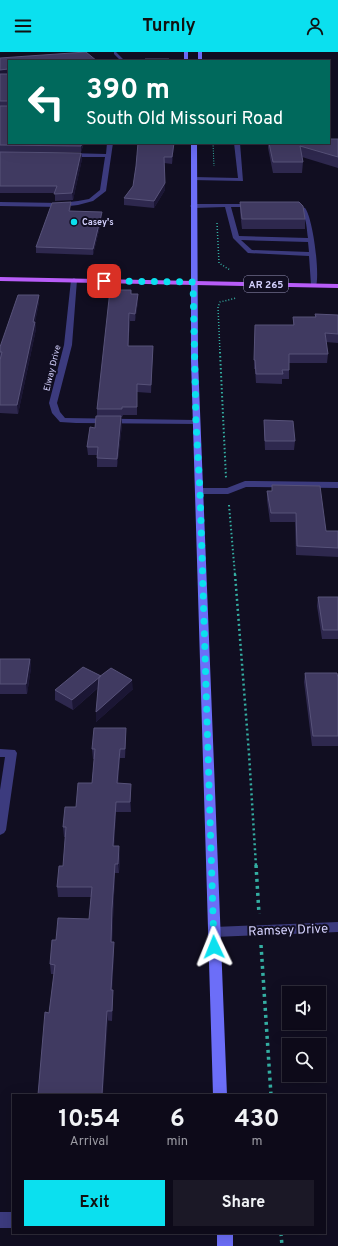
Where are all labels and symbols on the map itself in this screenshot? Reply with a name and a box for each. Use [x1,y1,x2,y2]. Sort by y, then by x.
marker: Casey's [69,217,79,227]
place label: Casey's [82,217,114,228]
pin [87,264,121,298]
road number: AR 265 [244,276,288,292]
street label: Elway Drive [41,344,64,392]
street label: Ramsey Drive [248,922,328,940]
position arrow [193,926,235,968]

